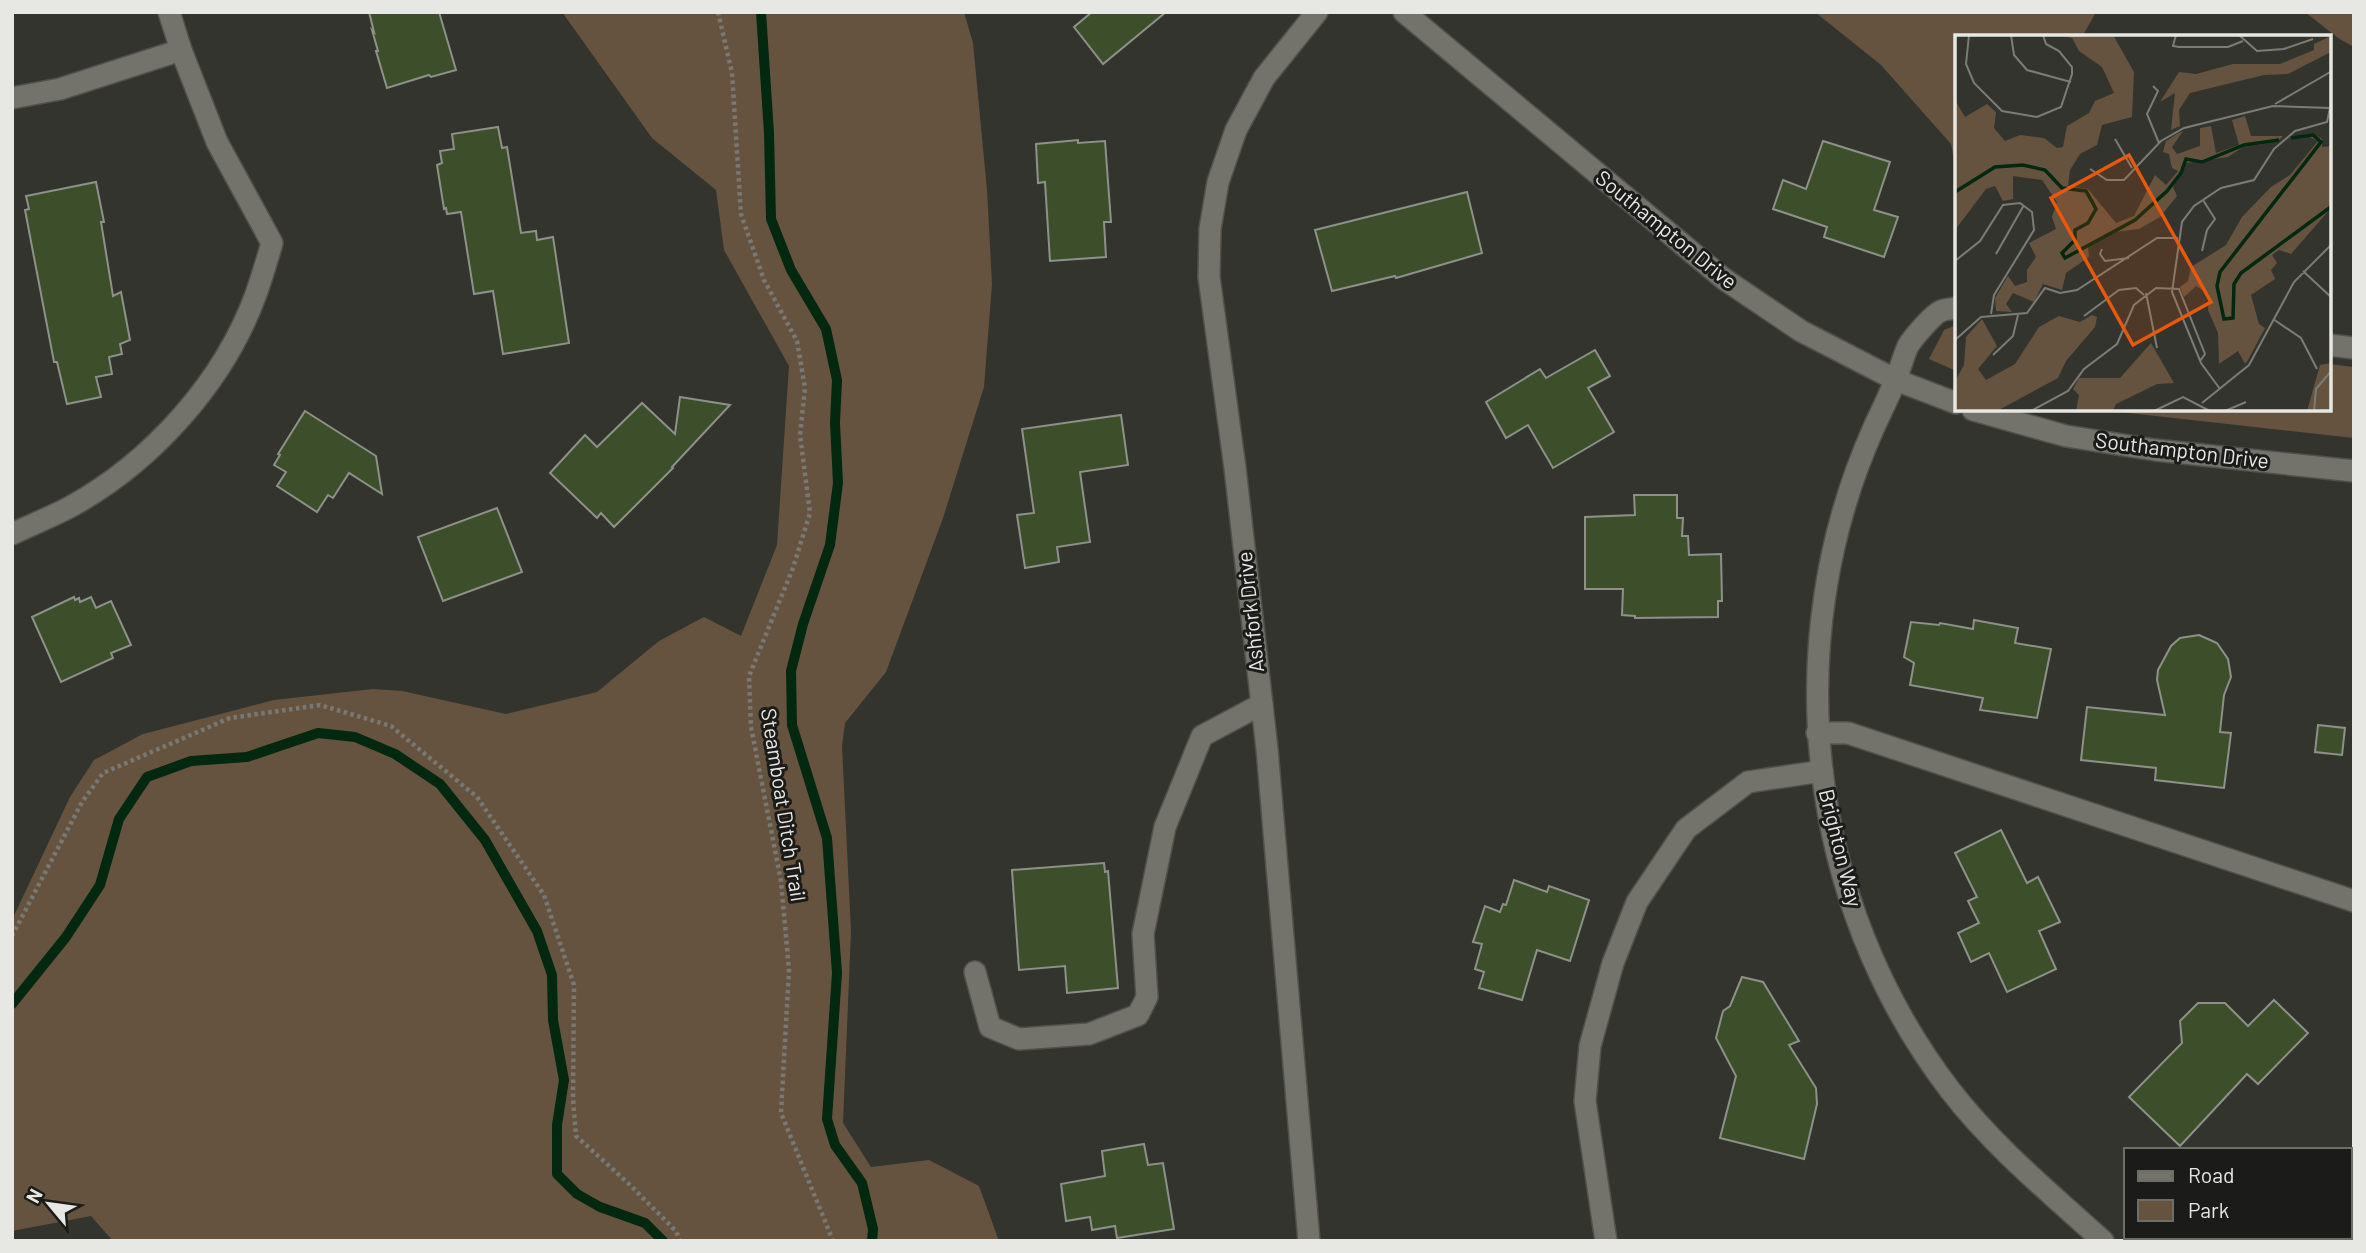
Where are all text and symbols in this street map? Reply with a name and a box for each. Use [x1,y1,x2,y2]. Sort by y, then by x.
inset map [1955,35,2331,411]
street label: Southampton Drive [1591,164,1743,294]
street label: Southampton Drive [2094,426,2270,473]
street label: Ashfork Drive [1231,551,1268,674]
street label: Steamboat Ditch Trail [757,706,812,903]
street label: Brighton Way [1815,786,1868,910]
legend [2124,1148,2352,1239]
text: Road [2188,1162,2234,1187]
north arrow [14,1169,84,1239]
text: N [21,1184,47,1207]
text: Park [2188,1197,2229,1222]

